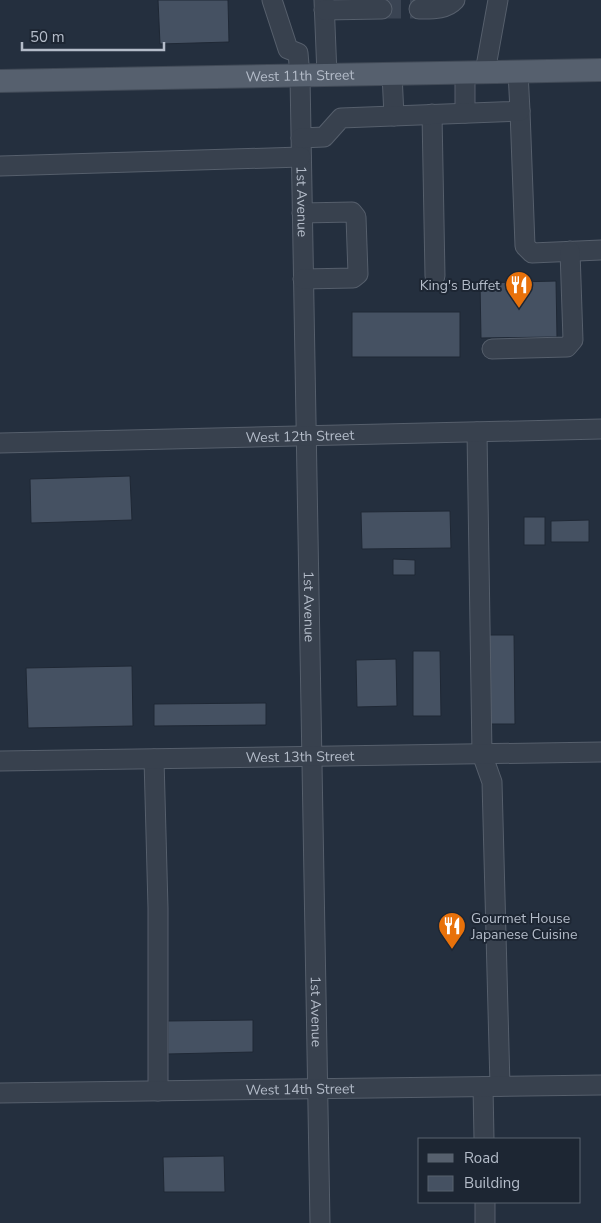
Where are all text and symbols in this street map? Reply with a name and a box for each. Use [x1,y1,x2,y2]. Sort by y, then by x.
scale bar [22,20,165,52]
text: 50 m [30,27,65,47]
street label: West 11th Street [245,66,355,87]
street label: 1st Avenue [292,166,312,237]
restaurant icon: King's Buffet [504,270,534,309]
place label: King's Buffet [420,276,500,295]
street label: West 12th Street [245,426,355,447]
street label: 1st Avenue [299,571,319,642]
street label: West 13th Street [245,747,355,767]
place label: Gourmet House Japanese Cuisine [470,909,577,944]
restaurant icon: Gourmet House Japanese Cuisine [437,911,467,950]
street label: 1st Avenue [306,976,326,1047]
street label: West 14th Street [245,1079,355,1100]
legend [418,1138,581,1203]
text: Road [464,1148,499,1168]
text: Building [464,1173,520,1193]

